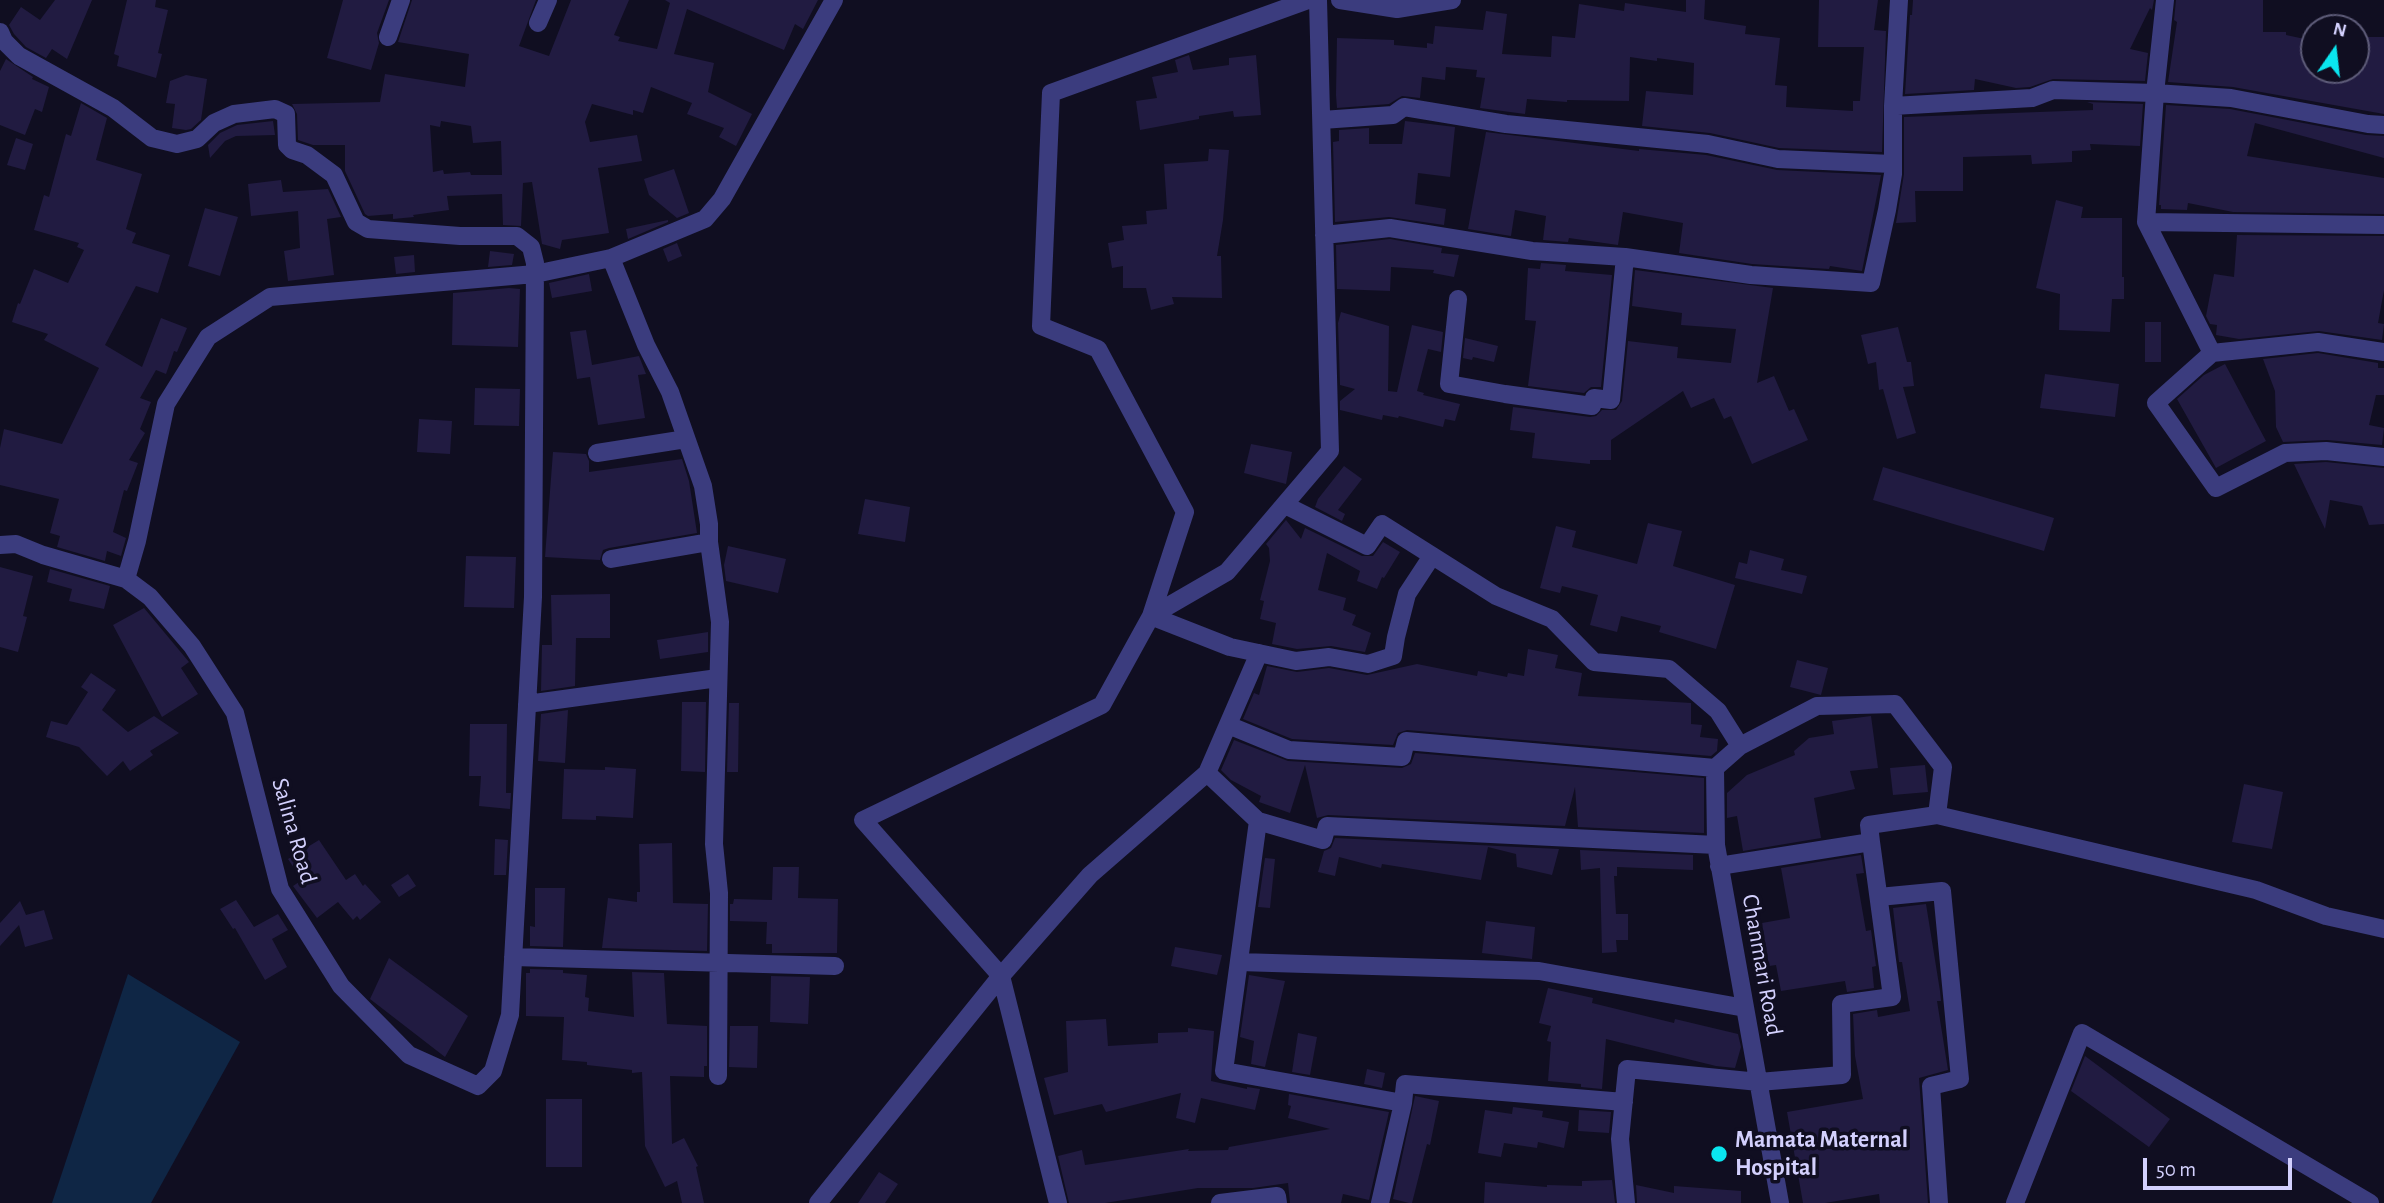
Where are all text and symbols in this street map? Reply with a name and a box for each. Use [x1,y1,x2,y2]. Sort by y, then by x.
north arrow [2300,14,2370,84]
text: N [2331,19,2348,41]
street label: Salina Road [265,775,323,887]
street label: Chanmari Road [1735,892,1789,1038]
place label: Mamata Maternal Hospital [1735,1126,1908,1182]
marker: Mamata Maternal Hospital [1709,1144,1729,1164]
scale bar [2146,1144,2295,1188]
text: 50 m [2156,1159,2196,1180]

